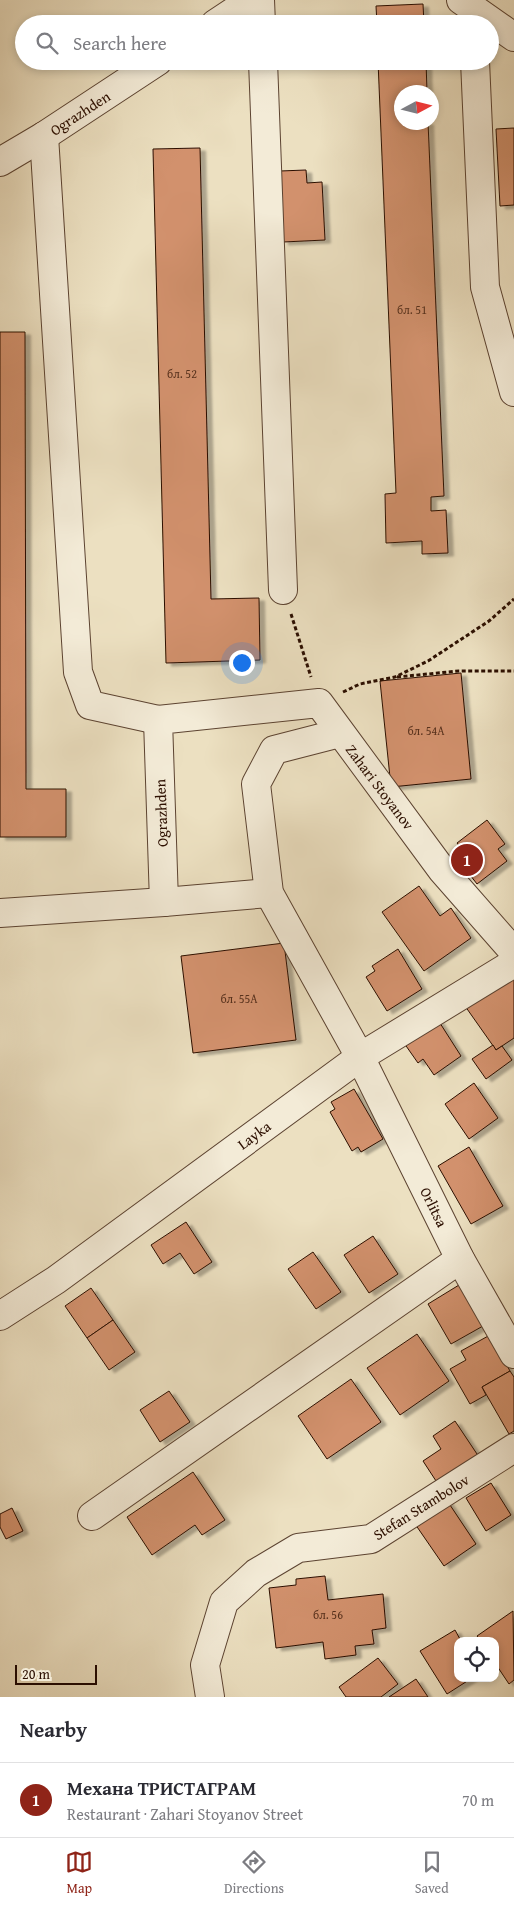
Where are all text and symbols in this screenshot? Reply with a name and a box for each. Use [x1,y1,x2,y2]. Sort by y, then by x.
search box [15,15,499,70]
icon: search [33,29,61,57]
text: Search here [73,29,167,57]
street label: Ograzhden [46,85,115,140]
north arrow [394,85,439,130]
house number: бл. 51 [397,301,427,318]
house number: бл. 52 [167,365,197,382]
your location [229,650,255,676]
house number: бл. 54А [407,722,445,739]
street label: Zahari Stoyanov [341,740,419,835]
street label: Ograzhden [149,778,173,847]
pin: 1 [451,841,483,879]
house number: бл. 55А [220,990,258,1007]
street label: Layka [233,1116,275,1154]
street label: Orlitsa [415,1183,453,1231]
street label: Stefan Stambolov [369,1469,474,1545]
house number: бл. 56 [313,1606,343,1623]
map controls [454,1637,499,1682]
button: locate [454,1637,499,1682]
scale bar [15,1662,98,1685]
text: 20 m [22,1664,50,1684]
text: Nearby [20,1714,87,1745]
text: Механа ТРИСТАГРАМ [67,1774,256,1802]
text: 1 [32,1788,40,1812]
text: 70 m [462,1788,494,1812]
text: Restaurant · Zahari Stoyanov Street [67,1802,303,1826]
tab: Map [65,1848,93,1898]
tab: Directions [224,1848,284,1898]
tab: Saved [415,1848,449,1898]

